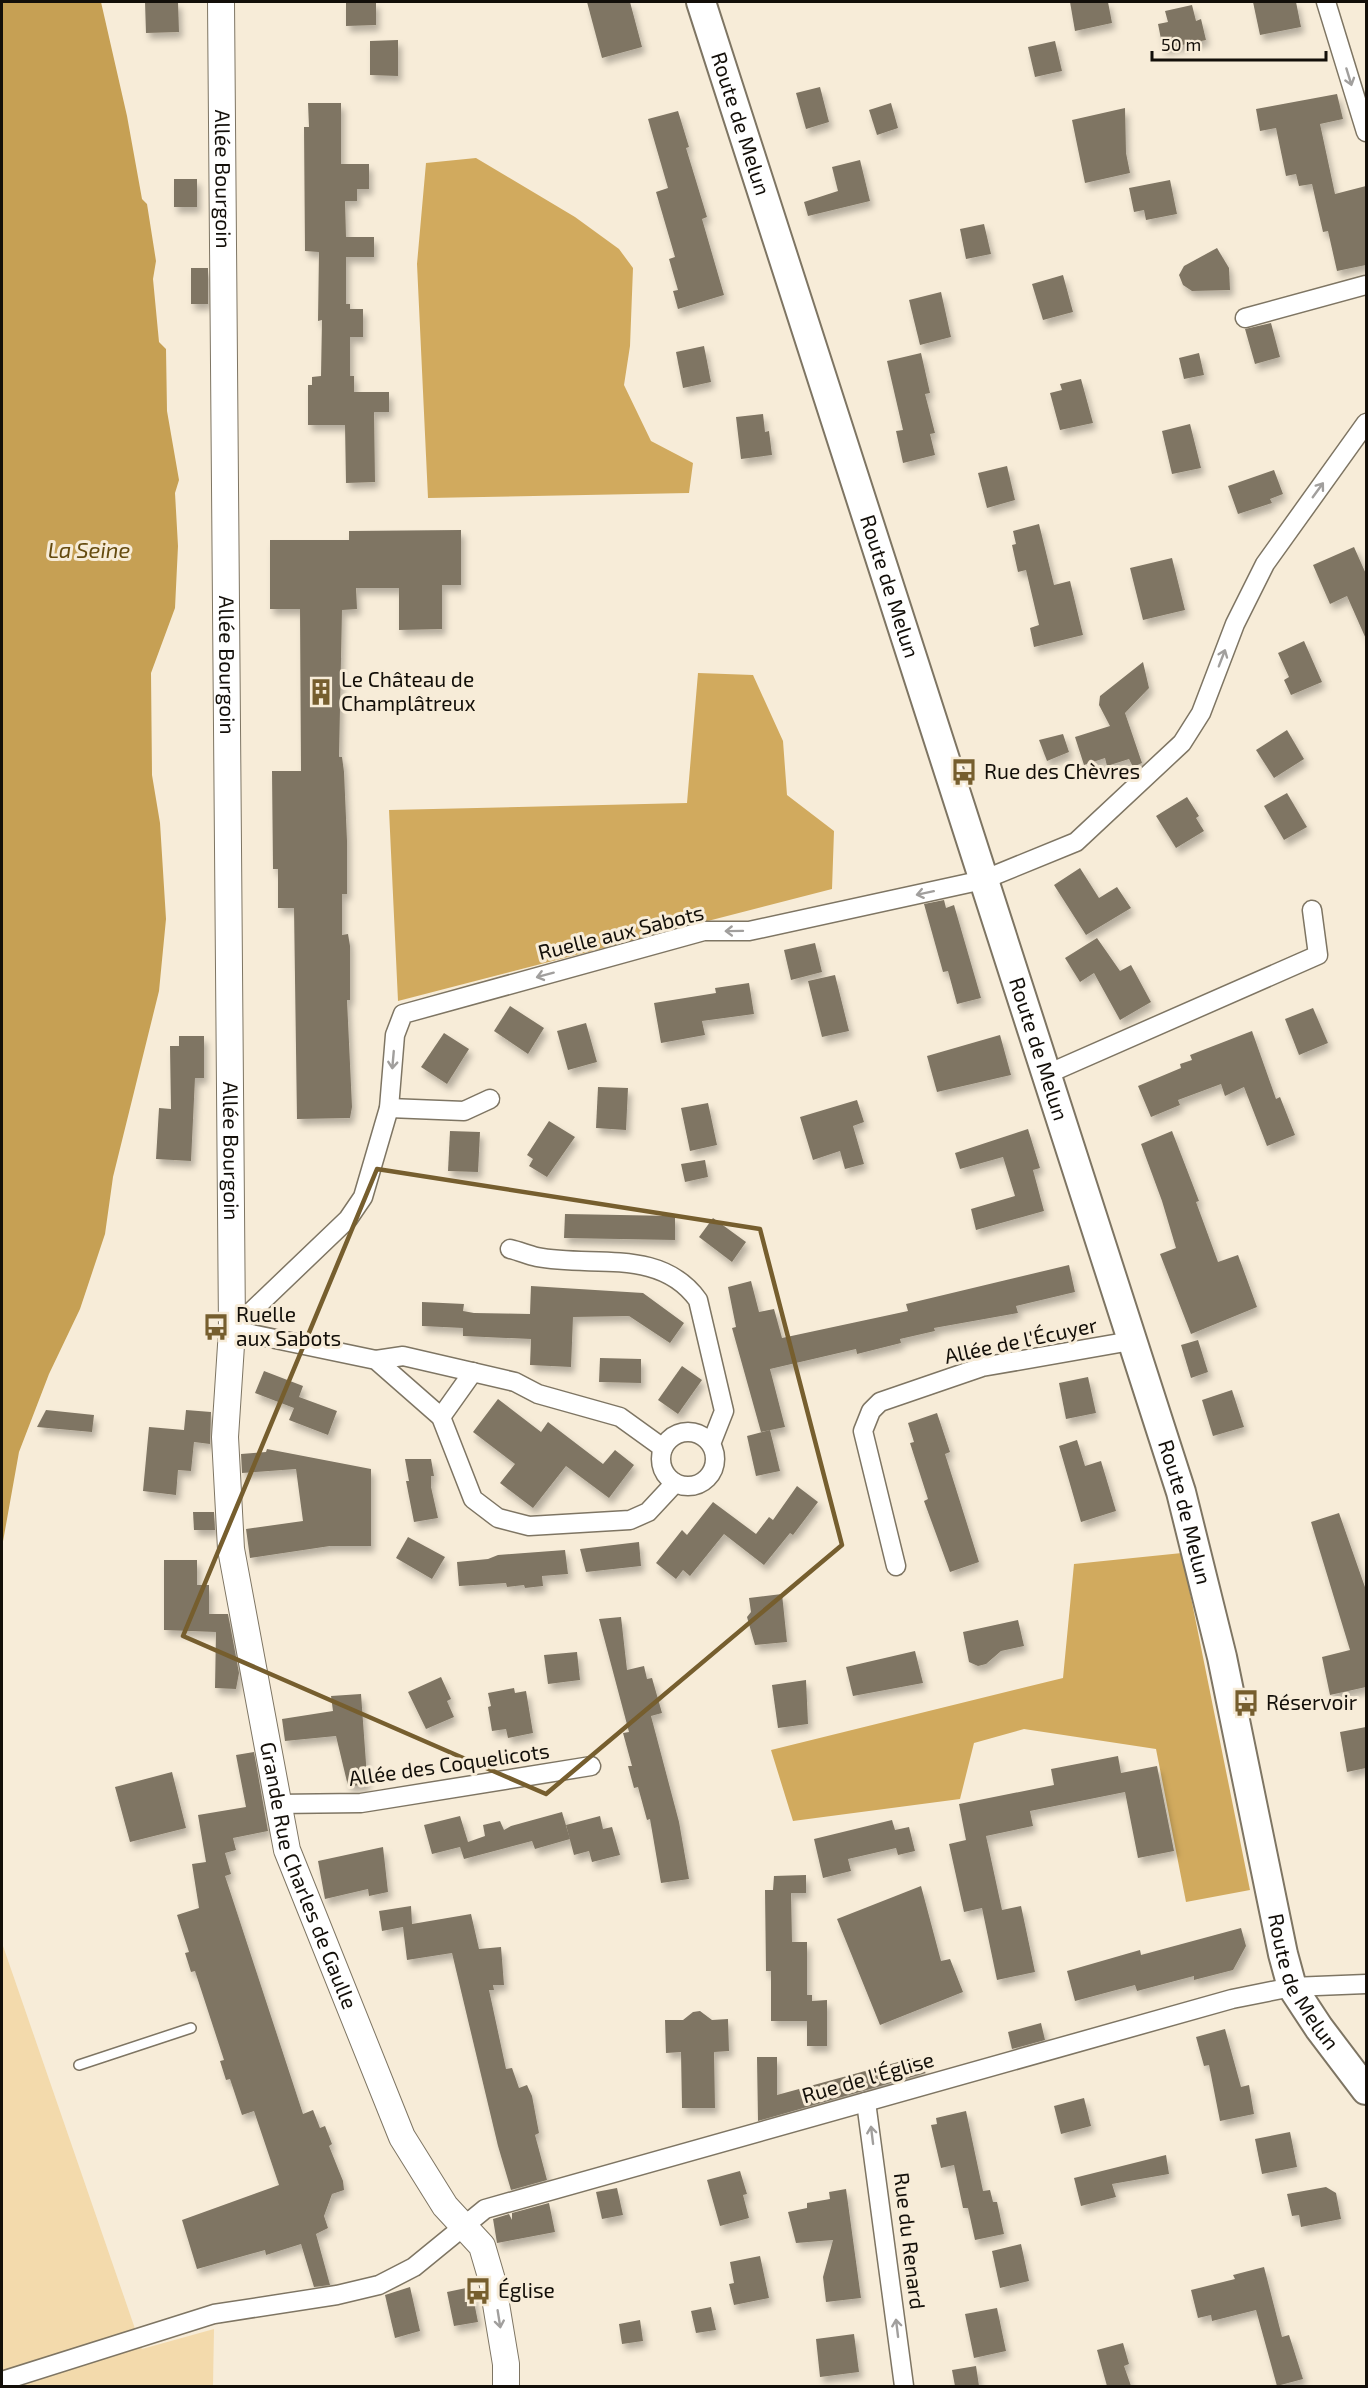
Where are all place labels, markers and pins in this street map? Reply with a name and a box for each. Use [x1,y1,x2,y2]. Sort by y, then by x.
place label: Le Château de Champlâtreux [341,666,476,715]
building icon: Le Château de Champlâtreux [306,677,336,707]
bus stop icon: Rue des Chèvres [949,757,979,787]
place label: Rue des Chèvres [984,758,1140,783]
place label: Ruelle aux Sabots [236,1301,341,1350]
bus stop icon: Ruelle aux Sabots [201,1312,231,1342]
bus stop icon: Réservoir [1231,1688,1261,1718]
place label: Réservoir [1266,1689,1358,1714]
bus stop icon: Église [463,2276,493,2306]
place label: Église [498,2277,555,2302]

